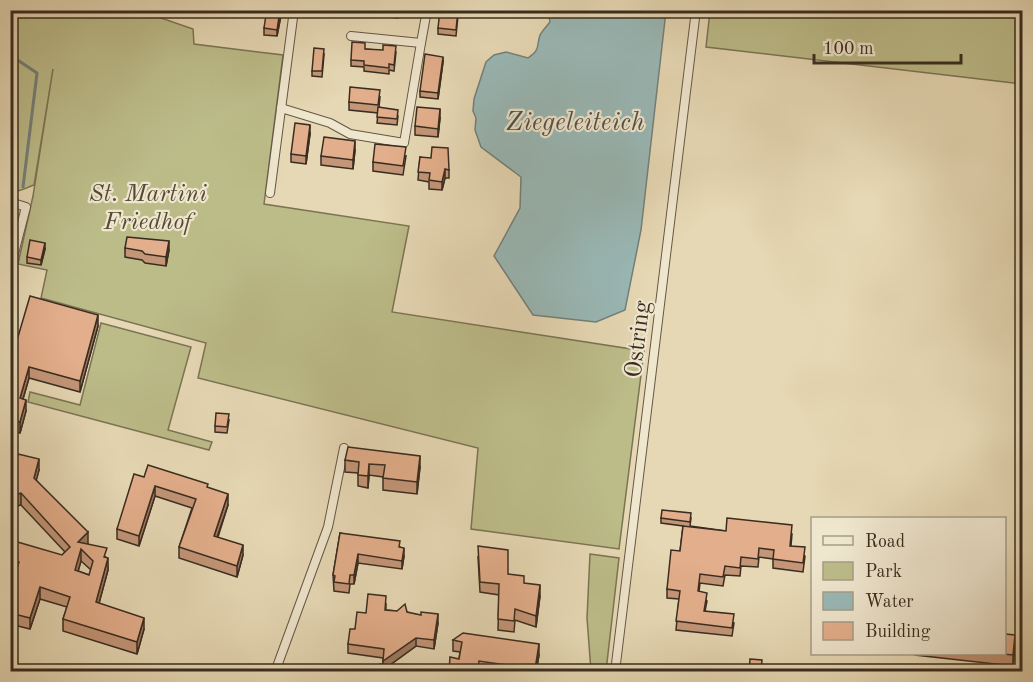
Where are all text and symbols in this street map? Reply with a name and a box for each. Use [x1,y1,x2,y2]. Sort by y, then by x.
scale bar [814,27,961,65]
text: 100 m [823,40,874,58]
water label: Ziegeleiteich [505,110,645,136]
park label: St. Martini Friedhof [89,183,207,235]
street label: Ostring [622,299,656,379]
legend [811,517,1006,655]
text: Road [865,533,905,551]
text: Park [865,563,902,581]
text: Water [865,593,914,611]
text: Building [865,623,931,641]

